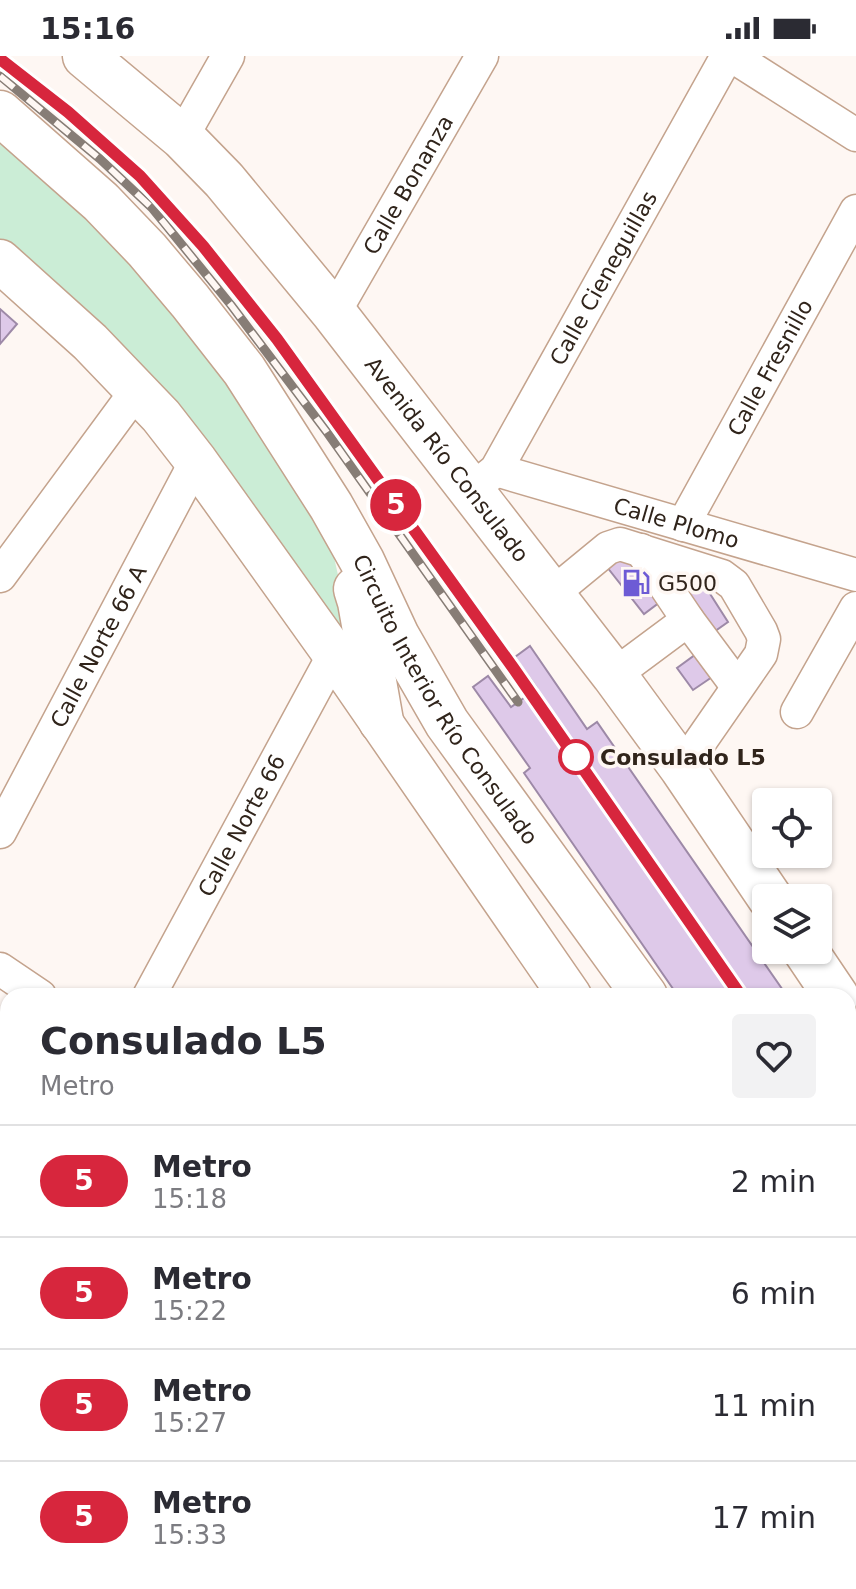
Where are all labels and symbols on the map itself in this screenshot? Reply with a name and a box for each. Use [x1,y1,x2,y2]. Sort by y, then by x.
street label: Calle Bonanza [358,111,458,259]
street label: Calle Cieneguillas [545,187,662,370]
street label: Calle Fresnillo [723,295,818,440]
street label: Avenida Río Consulado [360,352,534,567]
line badge: 5 [370,479,422,531]
street label: Calle Plomo [611,493,742,553]
street label: Circuito Interior Río Consulado [348,551,543,849]
street label: Calle Norte 66 A [45,561,152,732]
fuel station icon: G500 [621,568,651,598]
place label: G500 [658,571,717,596]
marker: Consulado L5 [559,740,593,774]
place label: Consulado L5 [600,745,766,770]
street label: Calle Norte 66 [193,750,290,901]

